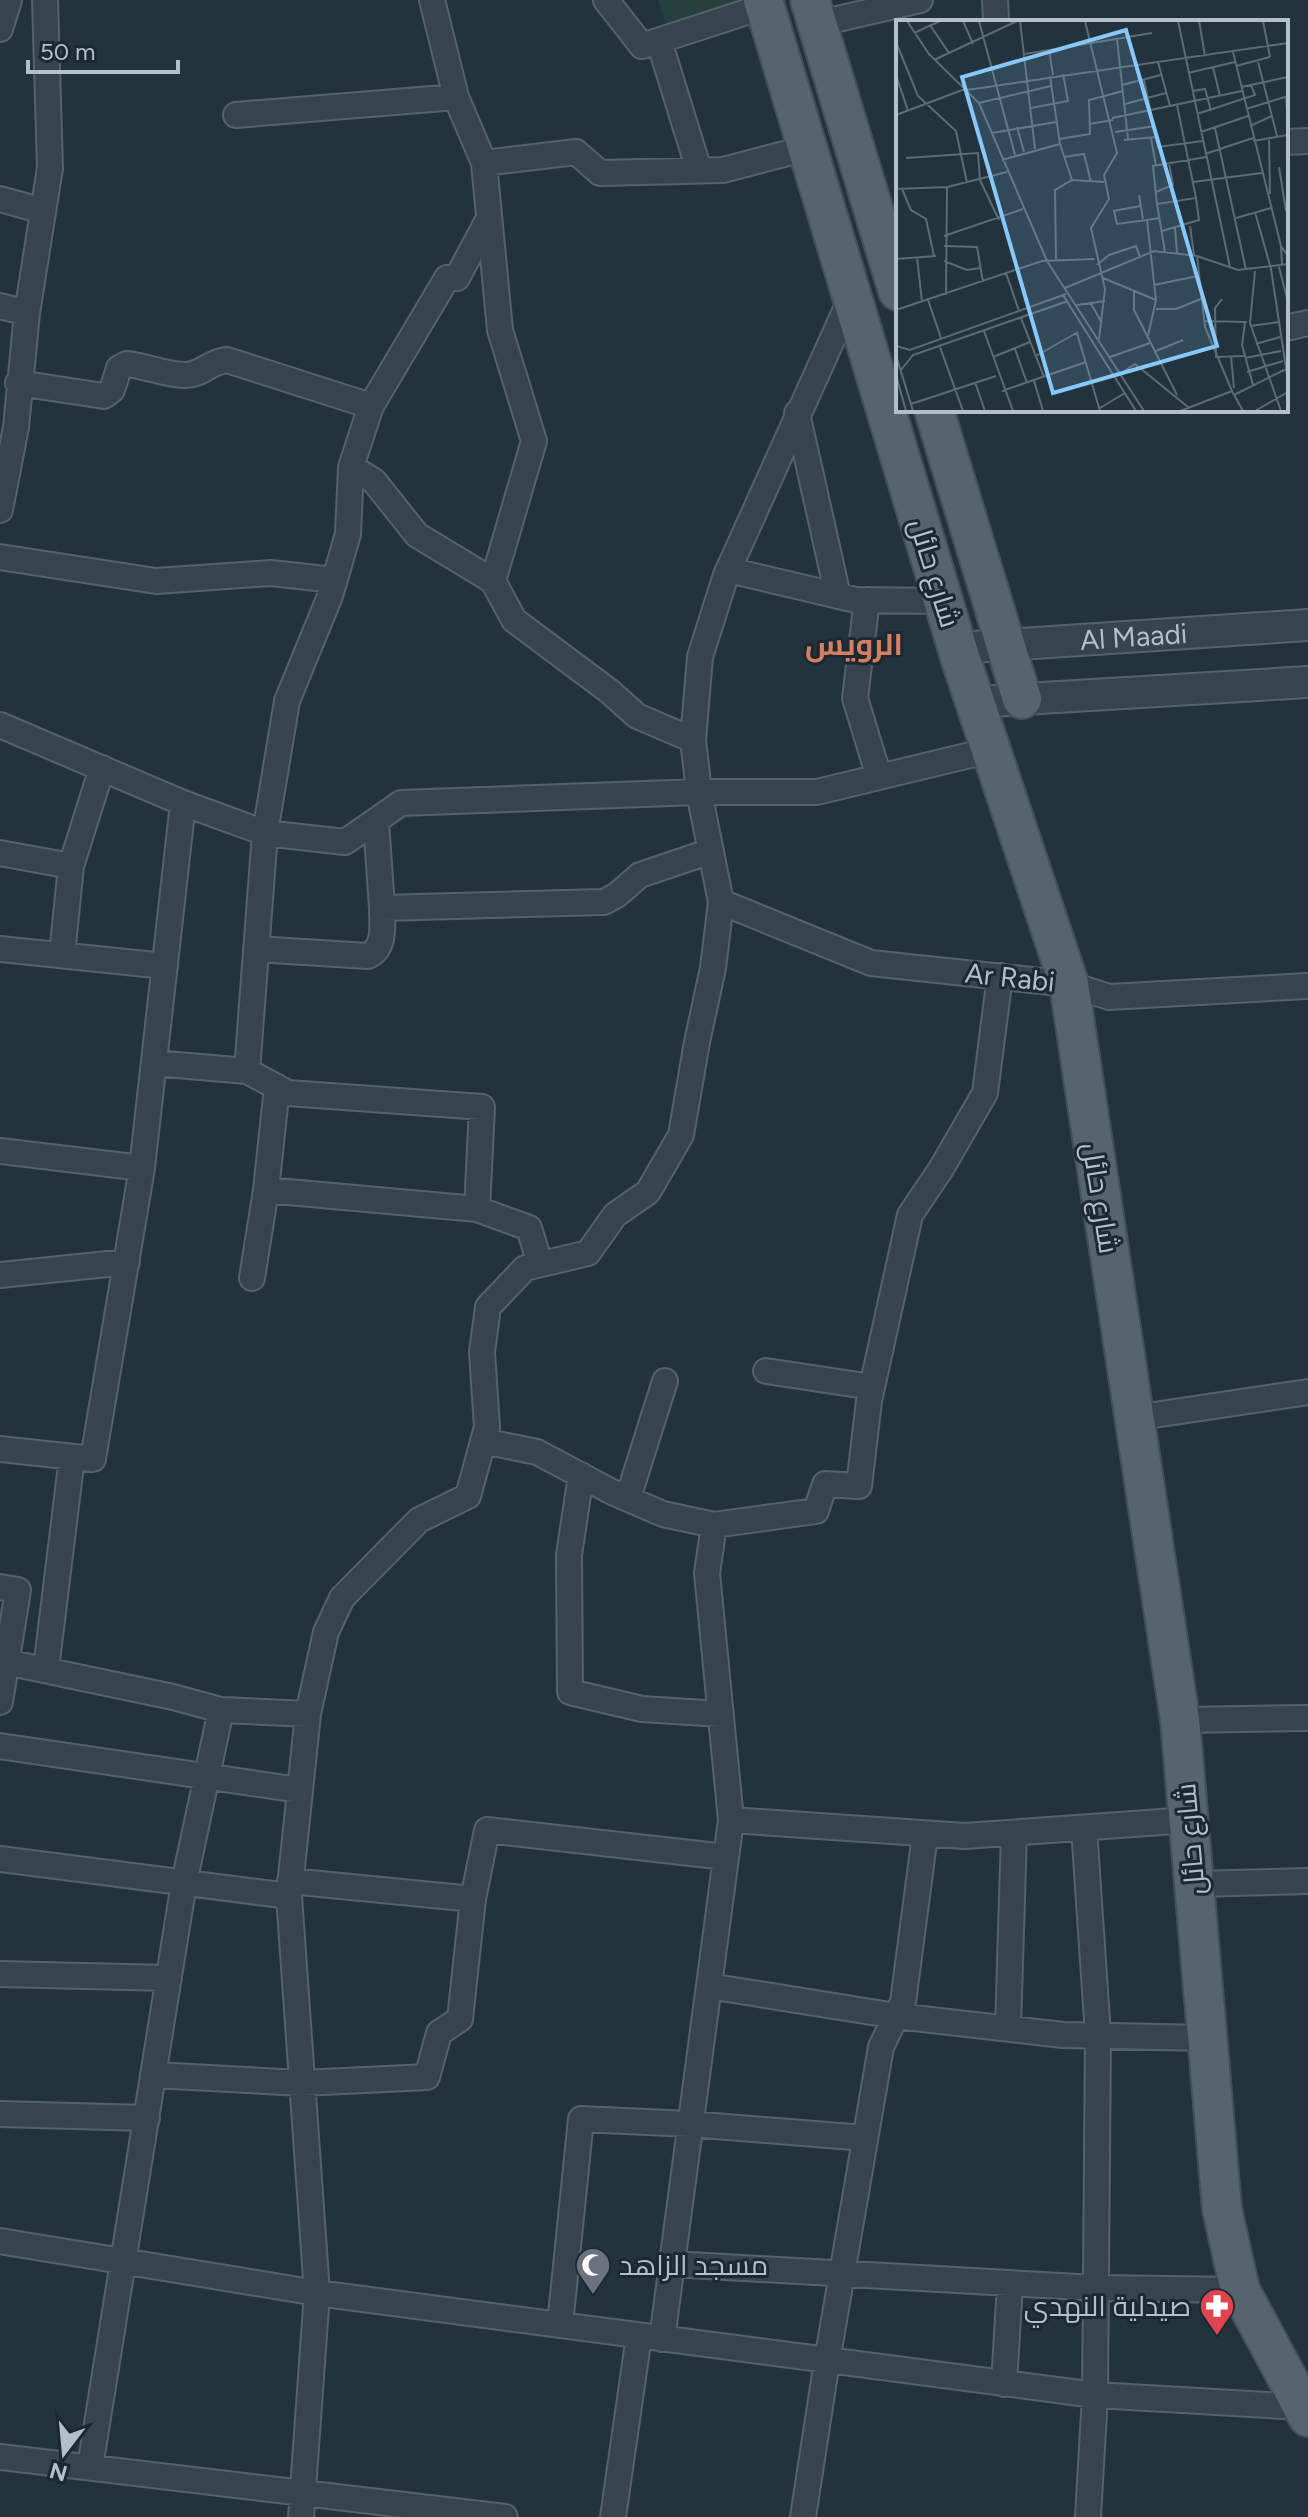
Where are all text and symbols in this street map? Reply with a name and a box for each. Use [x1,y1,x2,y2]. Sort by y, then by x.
inset map [896,20,1288,412]
scale bar [28,24,178,74]
text: 50 m [40,37,96,66]
street label: شارع حائل [900,514,968,632]
street label: Al Maadi [1079,616,1188,657]
district label: الرويس [805,626,903,663]
street label: Ar Rabi [963,955,1057,999]
street label: شارع حائل [1073,1140,1127,1256]
street label: شارع حائل [1168,1782,1214,1896]
mosque icon: مسجد الزاهد [574,2246,612,2296]
place label: مسجد الزاهد [619,2248,768,2282]
pharmacy icon: صيدلية النهدي [1198,2287,1236,2337]
place label: صيدلية النهدي [1024,2289,1191,2328]
north arrow [24,2413,104,2493]
text: N [47,2456,71,2487]

